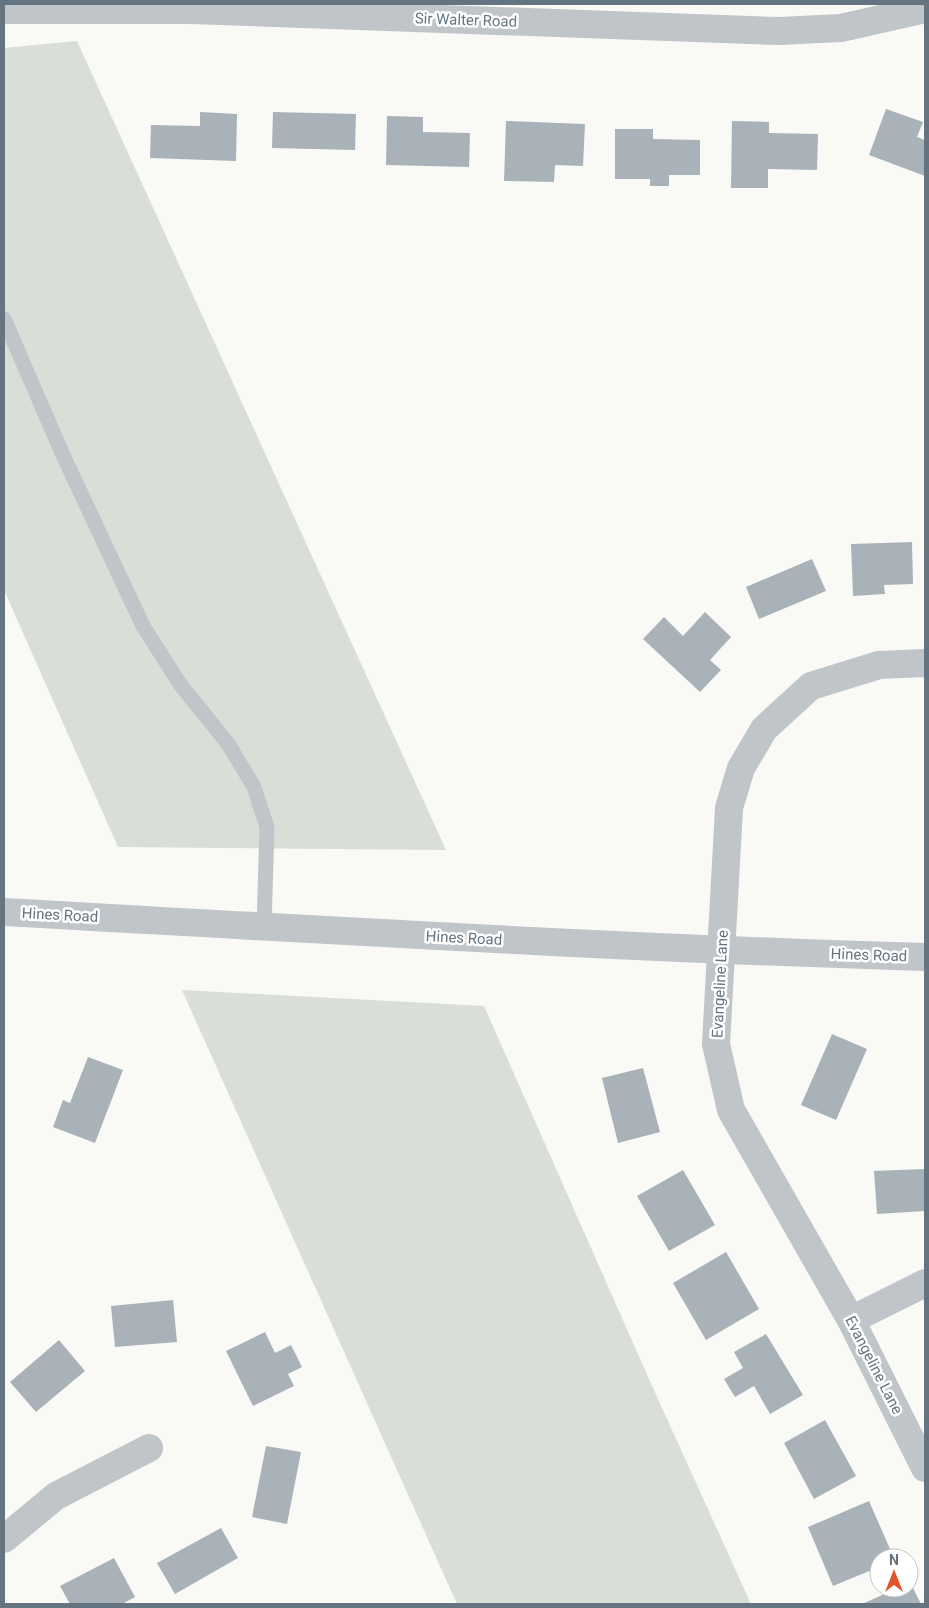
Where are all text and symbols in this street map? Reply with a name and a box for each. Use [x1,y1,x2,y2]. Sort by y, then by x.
street label: Sir Walter Road [415,9,517,31]
street label: Hines Road [21,904,99,926]
street label: Hines Road [425,927,503,949]
street label: Evangeline Lane [708,930,732,1038]
street label: Hines Road [830,945,908,965]
street label: Evangeline Lane [841,1313,907,1417]
north arrow [869,1548,919,1598]
text: N [889,1552,899,1568]

